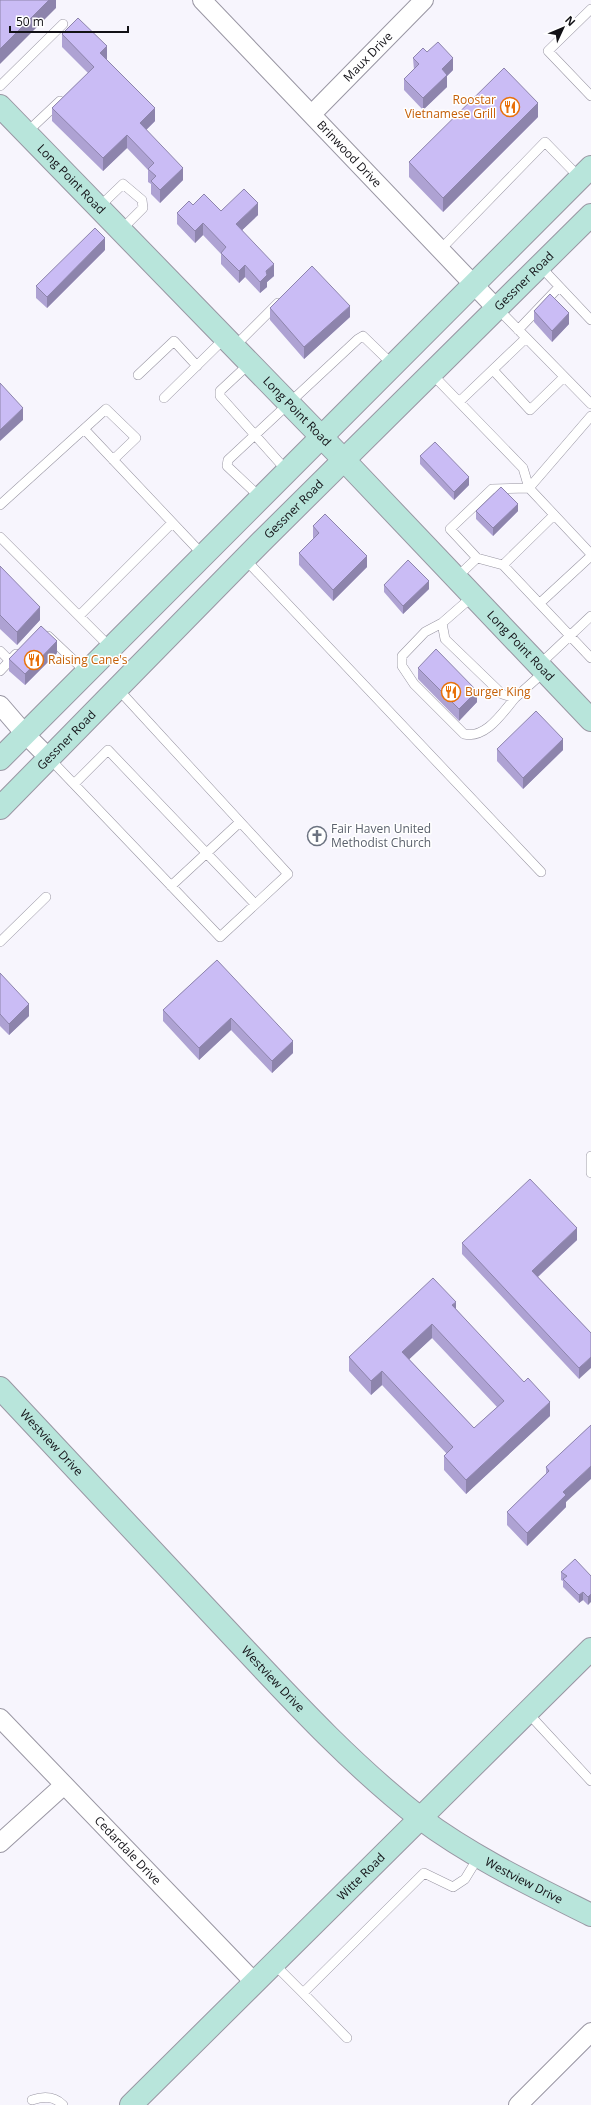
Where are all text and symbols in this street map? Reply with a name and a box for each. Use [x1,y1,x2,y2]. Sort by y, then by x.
scale bar [10,8,128,34]
north arrow [543,8,583,48]
text: N [562,12,579,29]
text: 50 m [16,13,44,30]
street label: Maux Drive [339,28,396,85]
place label: Roostar Vietnamese Grill [405,91,496,122]
restaurant icon: Roostar Vietnamese Grill [499,96,521,118]
street label: Brinwood Drive [313,117,386,191]
street label: Long Point Road [34,140,109,217]
street label: Gessner Road [490,248,557,314]
street label: Long Point Road [259,372,335,450]
street label: Gessner Road [260,476,327,542]
street label: Long Point Road [483,607,559,685]
restaurant icon: Raising Cane's [23,649,45,671]
place label: Raising Cane's [48,651,128,668]
restaurant icon: Burger King [440,681,462,703]
place label: Burger King [465,683,531,700]
street label: Gessner Road [33,706,99,774]
place label: Fair Haven United Methodist Church [331,820,431,851]
church icon: Fair Haven United Methodist Church [306,825,328,847]
street label: Westview Drive [16,1405,87,1480]
street label: Westview Drive [238,1642,309,1716]
street label: Cedardale Drive [91,1812,165,1889]
street label: Witte Road [333,1849,388,1904]
street label: Westview Drive [482,1853,566,1908]

